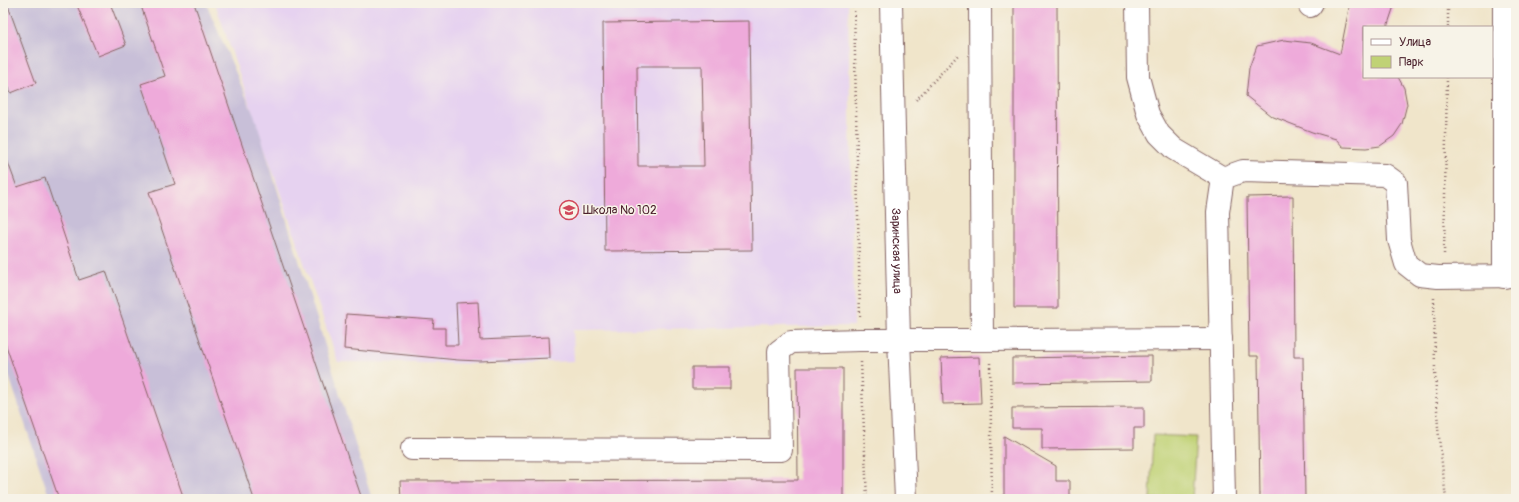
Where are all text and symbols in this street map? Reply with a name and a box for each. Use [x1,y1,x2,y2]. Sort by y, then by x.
legend [1363,26,1493,78]
text: Улица [1399,35,1431,50]
text: Парк [1399,55,1424,70]
school or university icon: Школа № 102 [558,199,580,221]
place label: Школа № 102 [583,203,657,218]
street label: Заринская улица [888,208,905,294]

